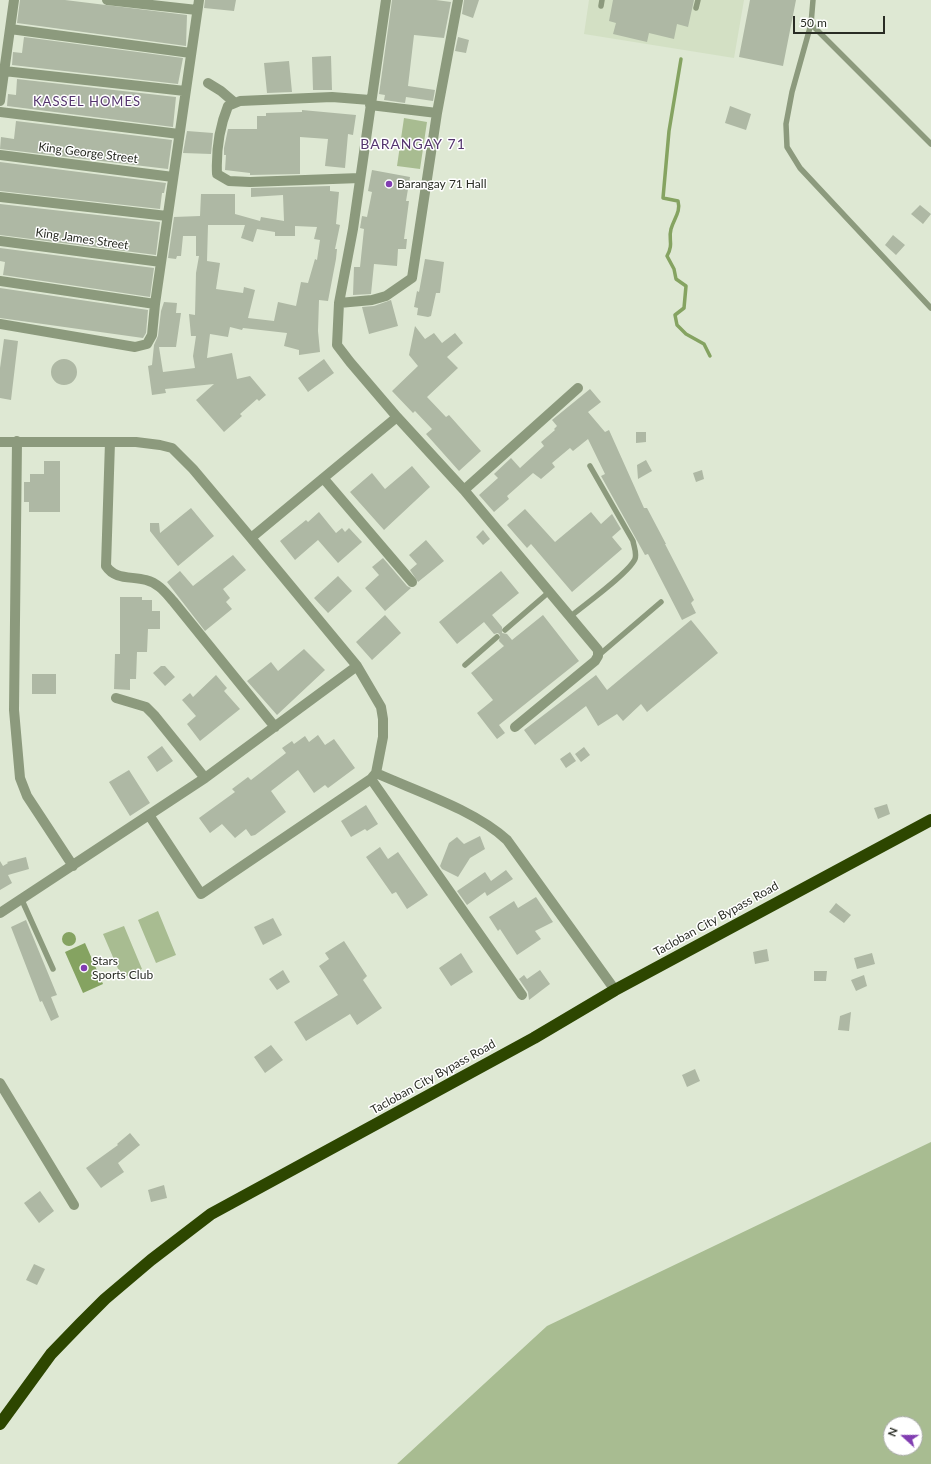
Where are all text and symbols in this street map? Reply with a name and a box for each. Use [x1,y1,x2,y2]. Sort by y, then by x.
scale bar [795,8,887,34]
text: 50 m [800,15,827,30]
district label: KASSEL HOMES [33,94,141,110]
district label: BARANGAY 71 [360,136,466,152]
street label: King George Street [37,140,139,166]
place label: Barangay 71 Hall [397,177,486,191]
marker: Barangay 71 Hall [384,179,394,189]
street label: King James Street [35,225,129,253]
street label: Tacloban City Bypass Road [651,879,781,959]
place label: Stars Sports Club [92,954,153,982]
marker: Stars Sports Club [79,963,89,973]
street label: Tacloban City Bypass Road [368,1037,498,1117]
north arrow [883,1416,923,1456]
text: N [885,1426,900,1438]

